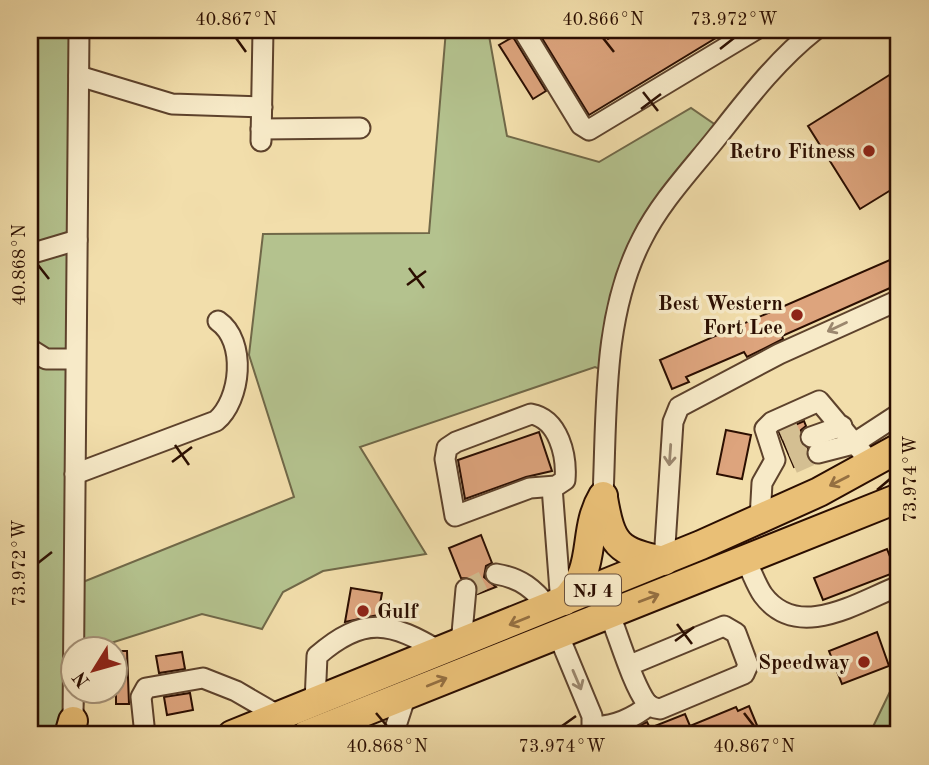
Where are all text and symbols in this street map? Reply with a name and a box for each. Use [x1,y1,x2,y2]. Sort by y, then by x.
text: 40.867°N [195,11,277,29]
text: 40.866°N [562,11,644,29]
text: 73.972°W [691,11,777,29]
place label: Retro Fitness [729,142,855,163]
marker: Retro Fitness [861,143,877,159]
text: 40.868°N [11,224,29,306]
place label: Best Western Fort Lee [658,294,783,339]
marker: Best Western Fort Lee [789,307,805,323]
one-way arrow [827,321,848,334]
text: 73.974°W [902,436,920,522]
one-way arrow [664,443,677,466]
one-way arrow [829,475,850,489]
text: 73.972°W [11,520,29,606]
road number: NJ 4 [565,575,621,606]
one-way arrow [637,591,659,604]
place label: Gulf [377,602,419,623]
marker: Gulf [355,603,371,619]
one-way arrow [508,615,530,628]
north arrow [60,636,130,706]
place label: Speedway [758,653,850,674]
marker: Speedway [856,654,872,670]
text: N [70,667,94,690]
one-way arrow [571,668,584,690]
one-way arrow [426,675,448,688]
text: 40.868°N [346,738,428,756]
text: 73.974°W [519,738,605,756]
text: 40.867°N [713,738,795,756]

